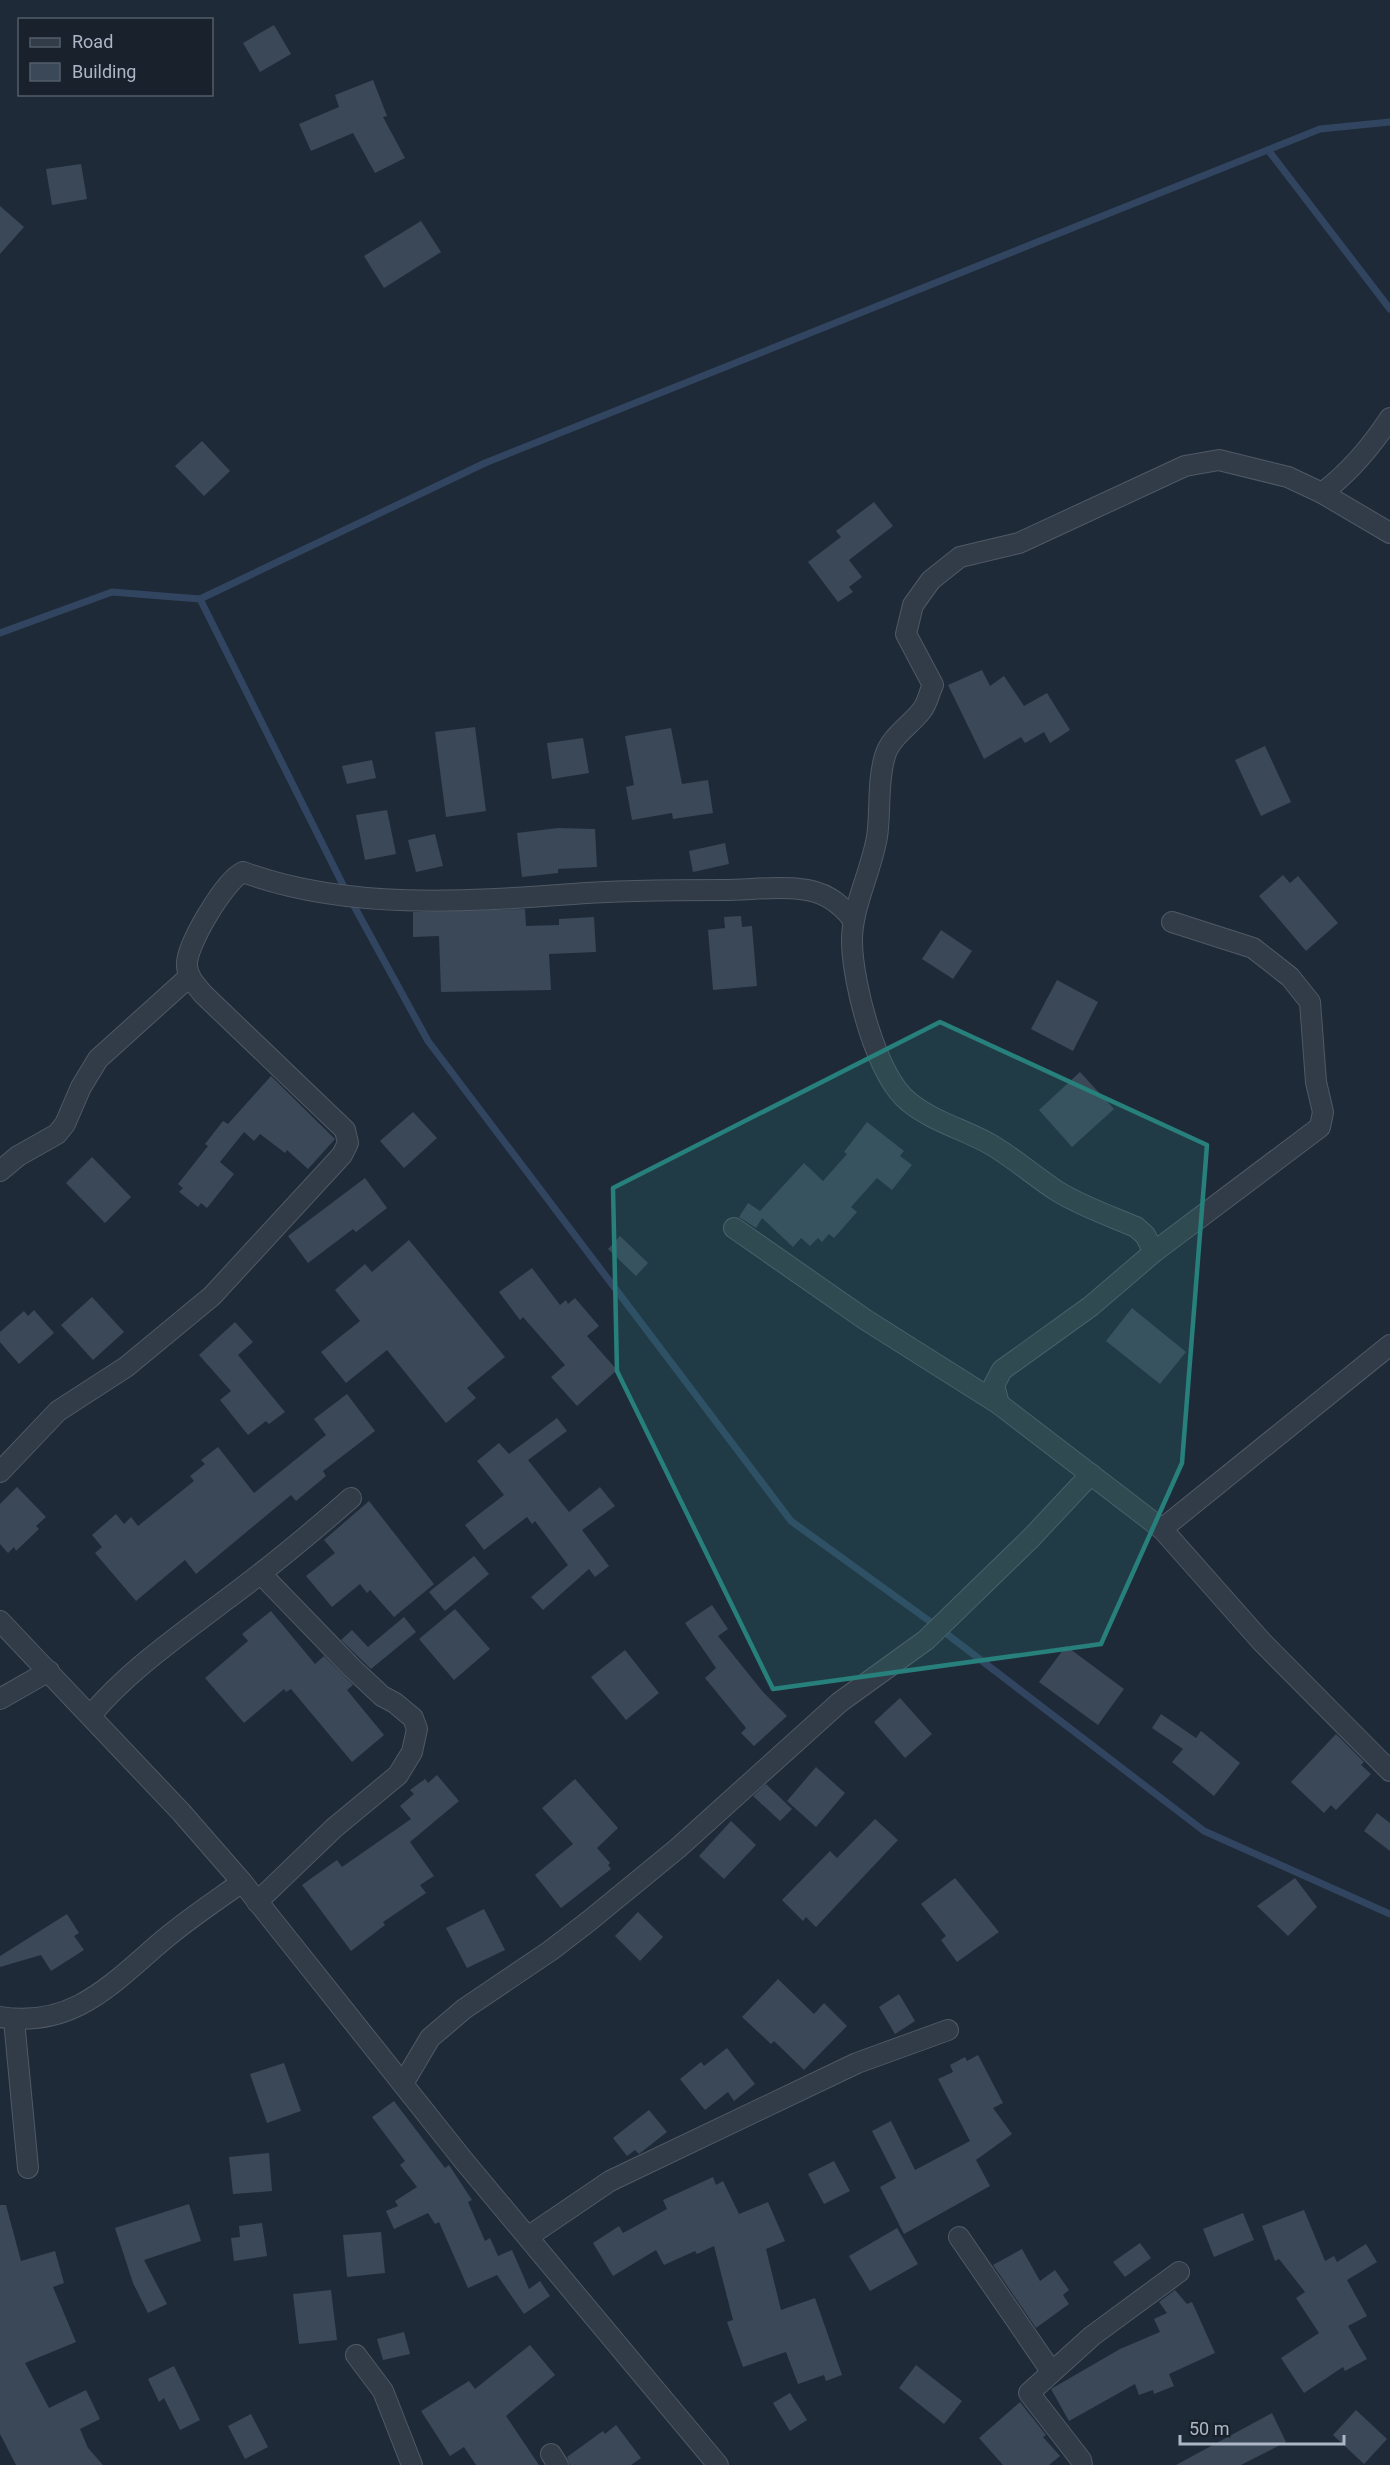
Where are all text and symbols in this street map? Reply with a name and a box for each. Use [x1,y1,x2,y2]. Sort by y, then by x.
legend [18,18,213,96]
text: Road [72,31,113,52]
text: Building [72,61,136,82]
scale bar [1180,2408,1344,2446]
text: 50 m [1189,2418,1229,2439]

